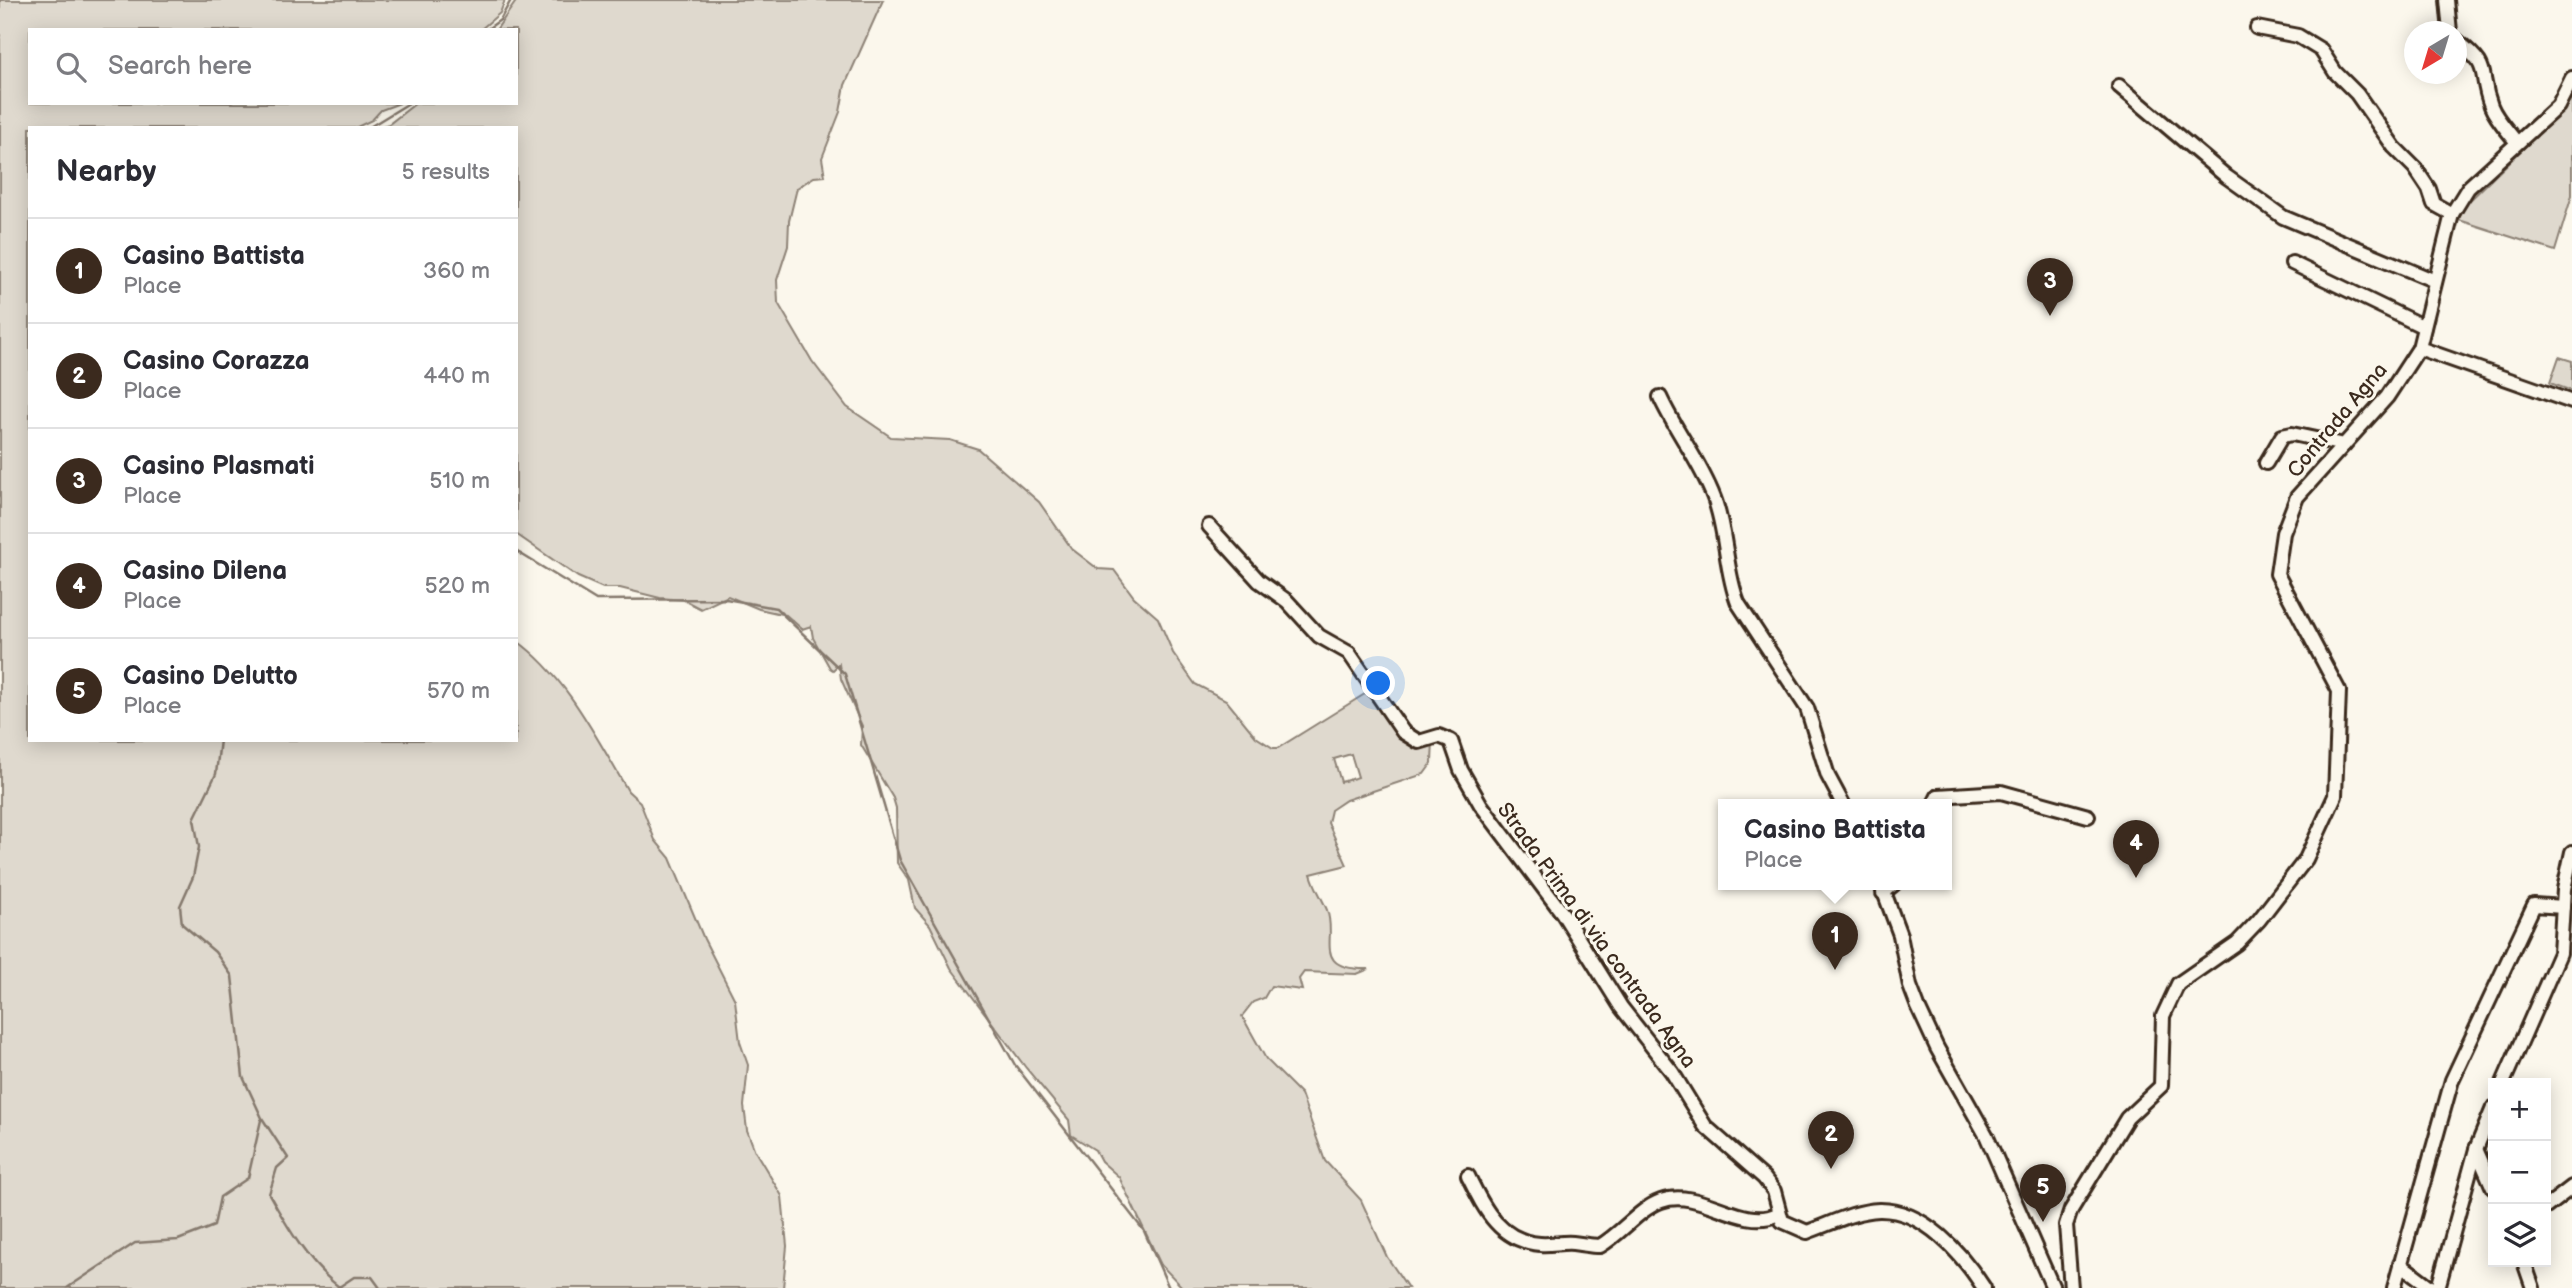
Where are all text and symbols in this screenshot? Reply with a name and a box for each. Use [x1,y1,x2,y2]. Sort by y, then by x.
north arrow [2404,21,2467,84]
search box [28,28,518,105]
icon: search [52,48,90,86]
text: Search here [108,51,252,82]
text: Nearby [56,154,156,190]
text: 5 results [402,158,490,186]
text: Casino Battista [123,241,305,272]
text: 1 [74,257,84,285]
text: 360 m [423,257,490,285]
pin: 3 [2027,258,2073,316]
text: Place [123,272,181,300]
text: Casino Corazza [123,346,310,377]
street label: Contrada Agna [2282,358,2393,483]
text: 2 [72,362,86,390]
text: 440 m [423,362,490,390]
text: Place [123,377,181,405]
text: Casino Plasmati [123,451,315,482]
text: 3 [72,467,86,495]
text: 510 m [429,467,490,495]
text: Place [123,482,181,510]
text: Casino Dilena [123,556,287,587]
text: 4 [72,572,86,600]
text: 520 m [424,572,490,600]
text: Place [123,587,181,615]
text: Casino Delutto [123,661,298,692]
your location [1361,666,1395,700]
text: 5 [72,677,86,705]
text: 570 m [427,677,490,705]
text: Place [123,692,181,720]
street label: Strada Prima di via contrada Agna [1492,798,1701,1073]
popup [1718,799,1952,890]
text: Casino Battista [1744,815,1926,846]
pin: 4 [2113,820,2159,878]
text: Place [1744,846,1802,874]
pin: 1 [1812,912,1858,970]
map controls [2488,1078,2551,1267]
button: + [2488,1078,2551,1141]
pin: 2 [1808,1111,1854,1169]
button: − [2488,1141,2551,1204]
pin: 5 [2020,1164,2066,1222]
button: layers [2488,1204,2551,1267]

